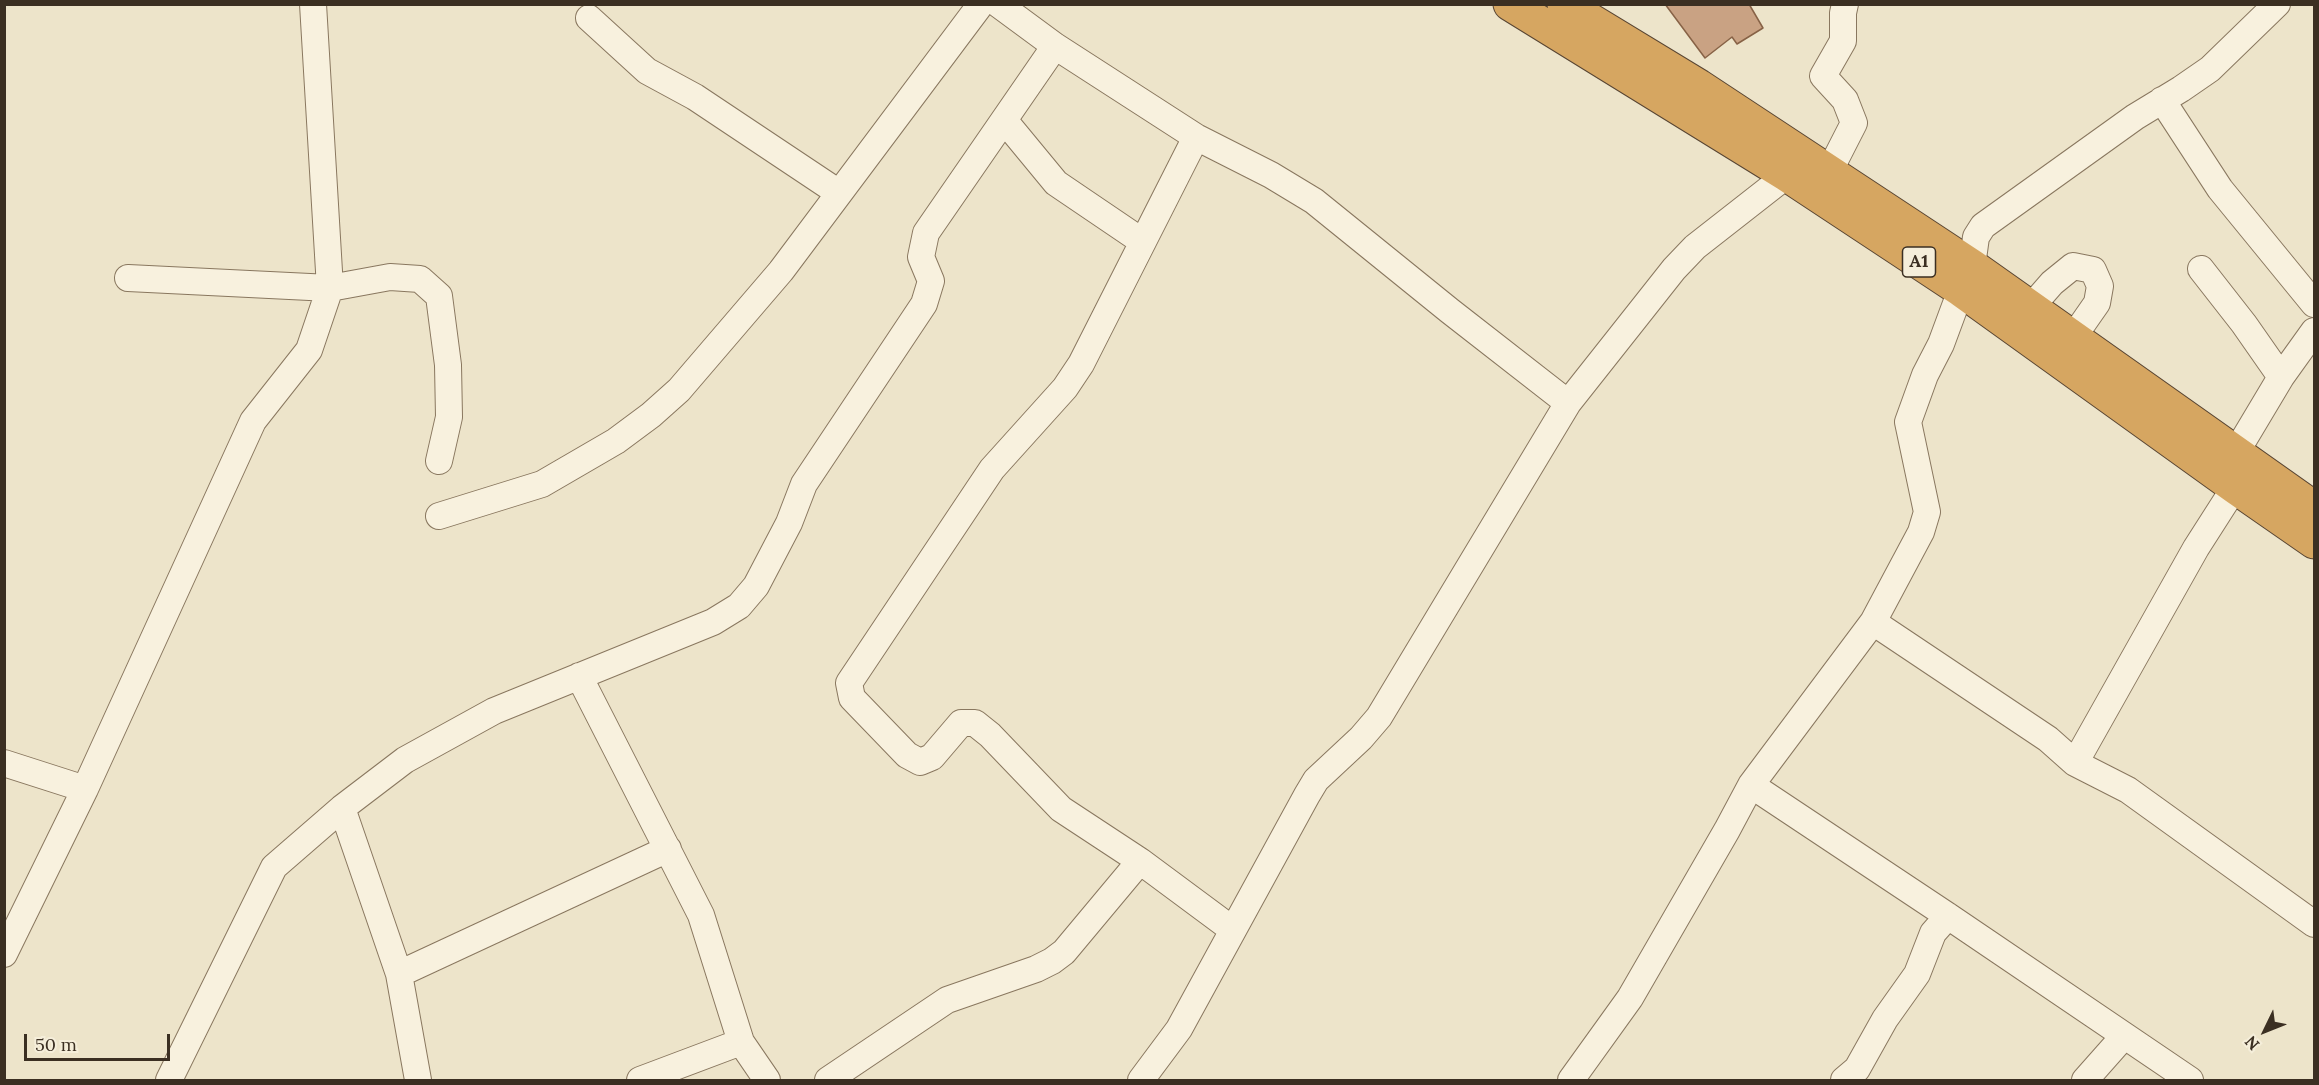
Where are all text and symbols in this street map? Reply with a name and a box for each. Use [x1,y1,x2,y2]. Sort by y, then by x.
road number: A1 [1902,247,1936,277]
north arrow [2235,1001,2295,1061]
scale bar [27,1022,172,1060]
text: N [2240,1032,2263,1055]
text: 50 m [35,1033,77,1056]

